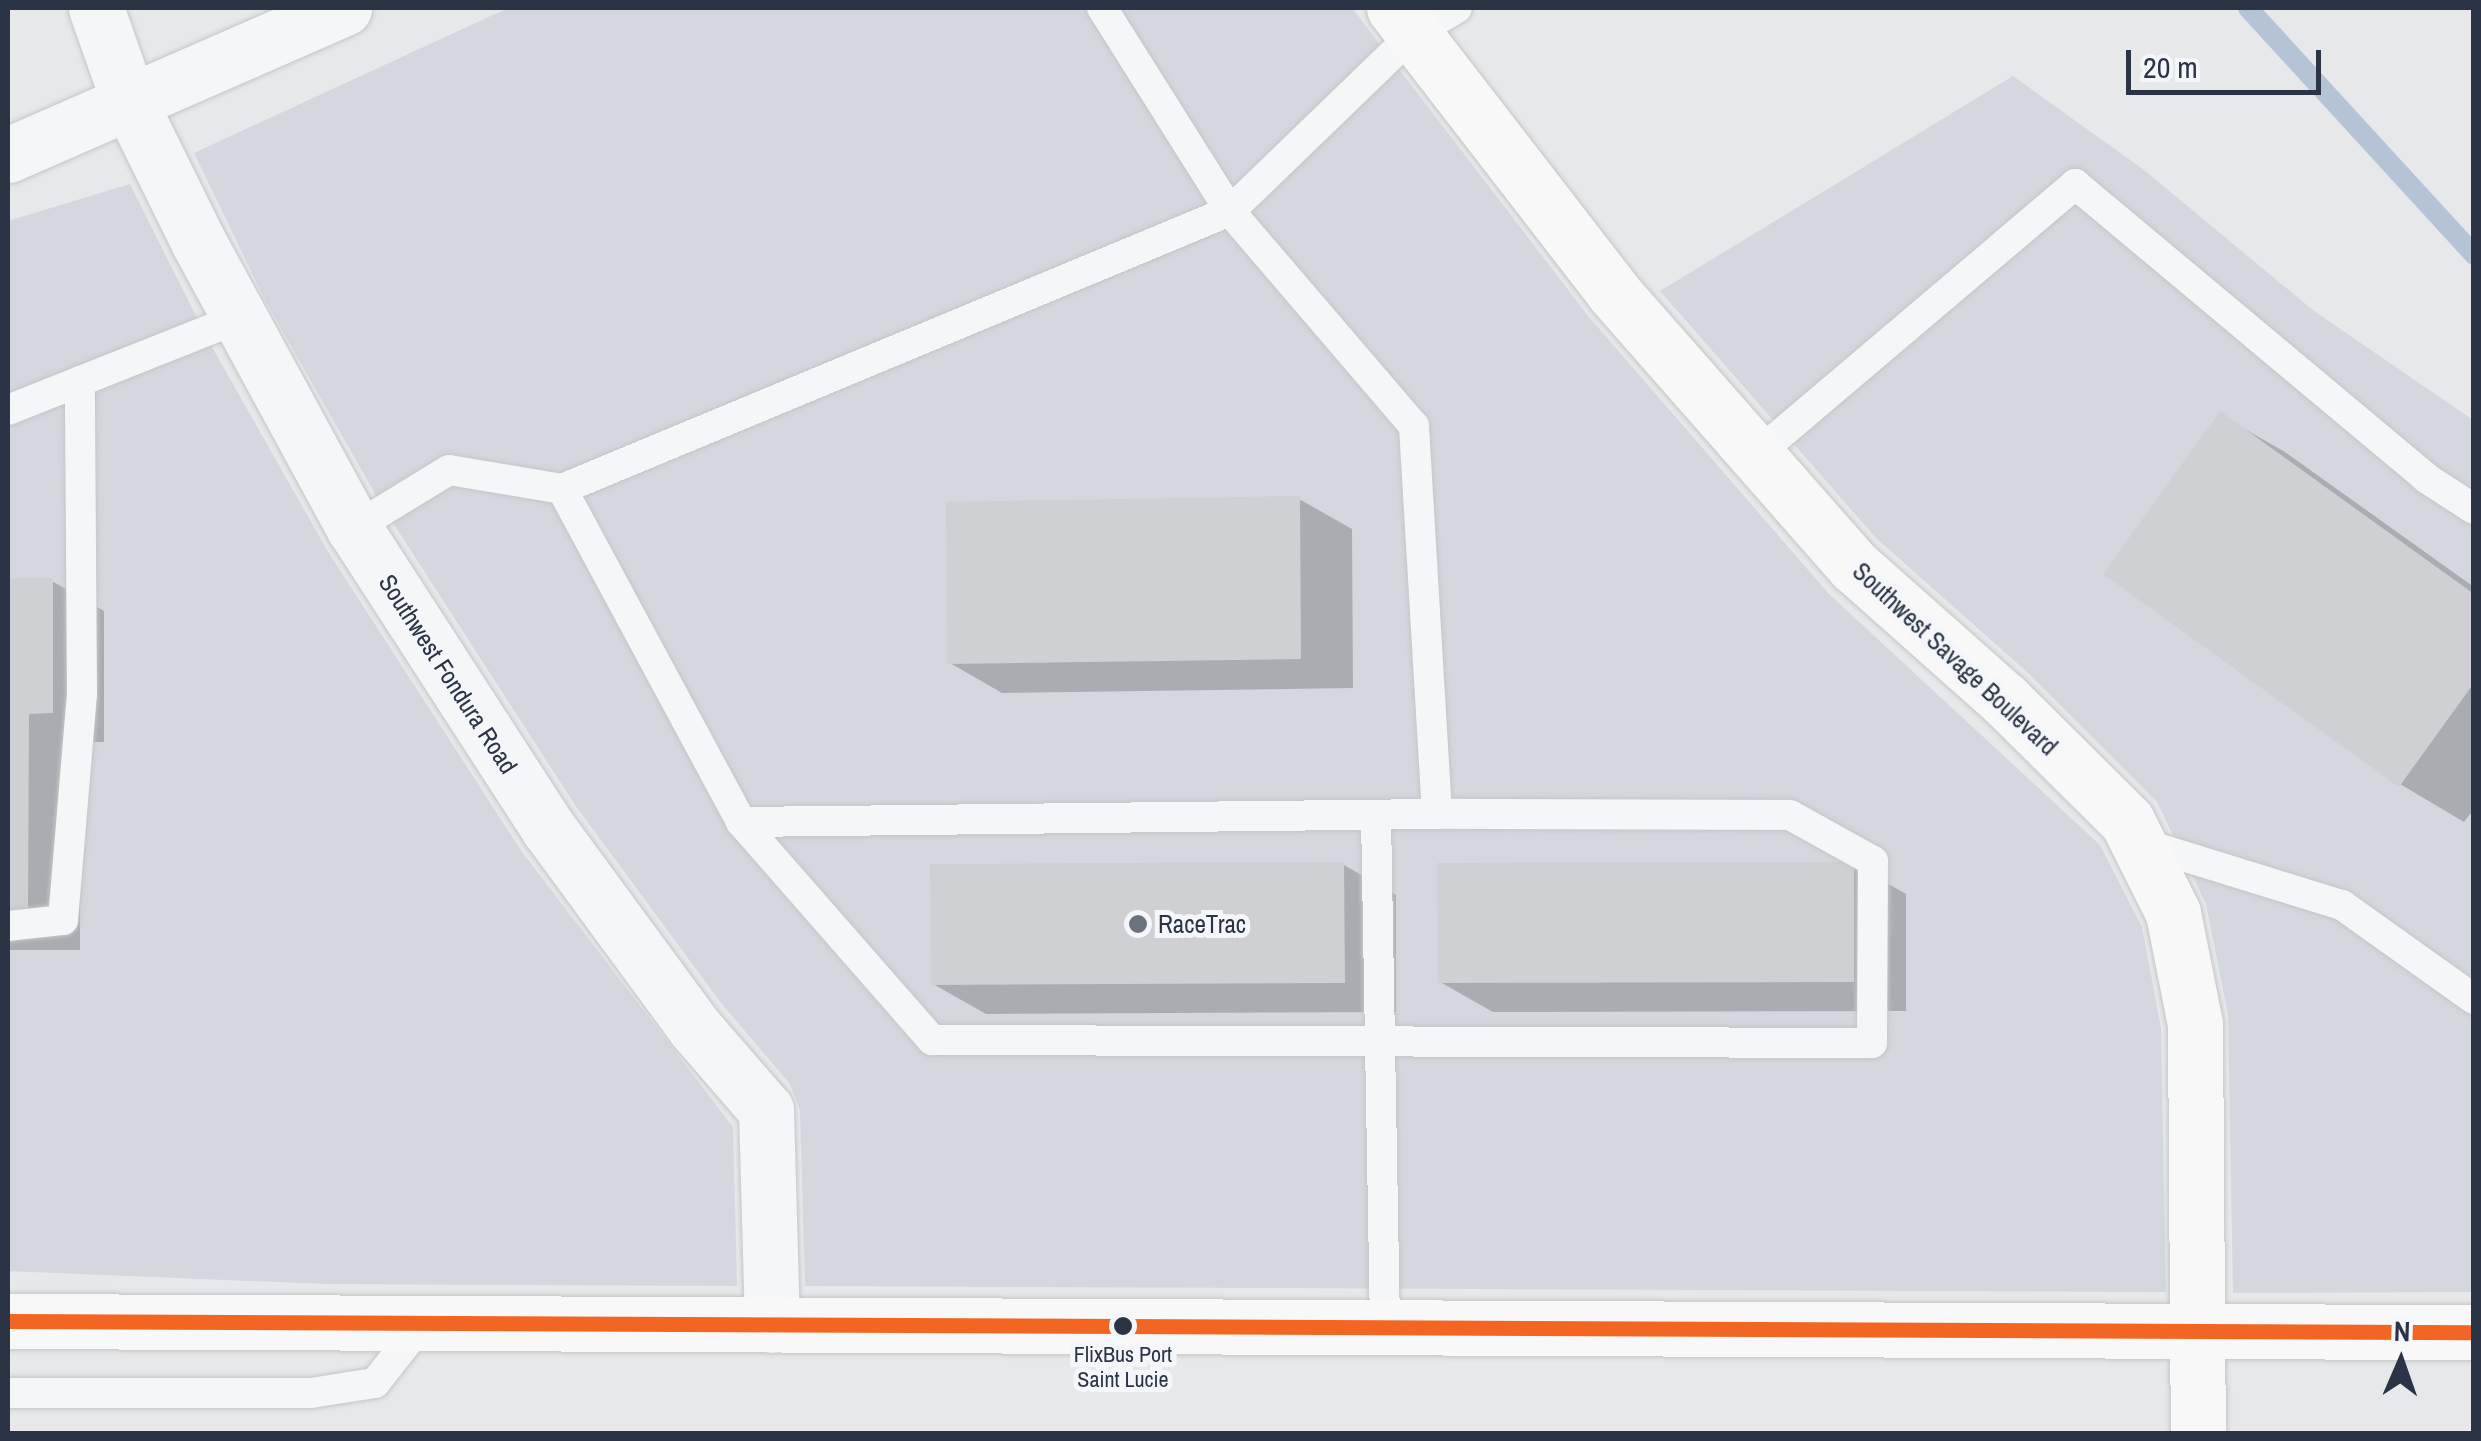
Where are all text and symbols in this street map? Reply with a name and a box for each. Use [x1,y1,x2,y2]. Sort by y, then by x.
scale bar [2131,30,2326,92]
text: 20 m [2143,47,2198,87]
street label: Southwest Savage Boulevard [1846,556,2064,762]
street label: Southwest Fondura Road [372,569,524,779]
place label: RaceTrac [1158,909,1246,939]
marker: RaceTrac [1127,913,1149,935]
north arrow [2351,1311,2451,1411]
text: N [2393,1312,2411,1350]
marker: FlixBus Port Saint Lucie [1113,1316,1133,1336]
place label: FlixBus Port Saint Lucie [1074,1341,1172,1392]

